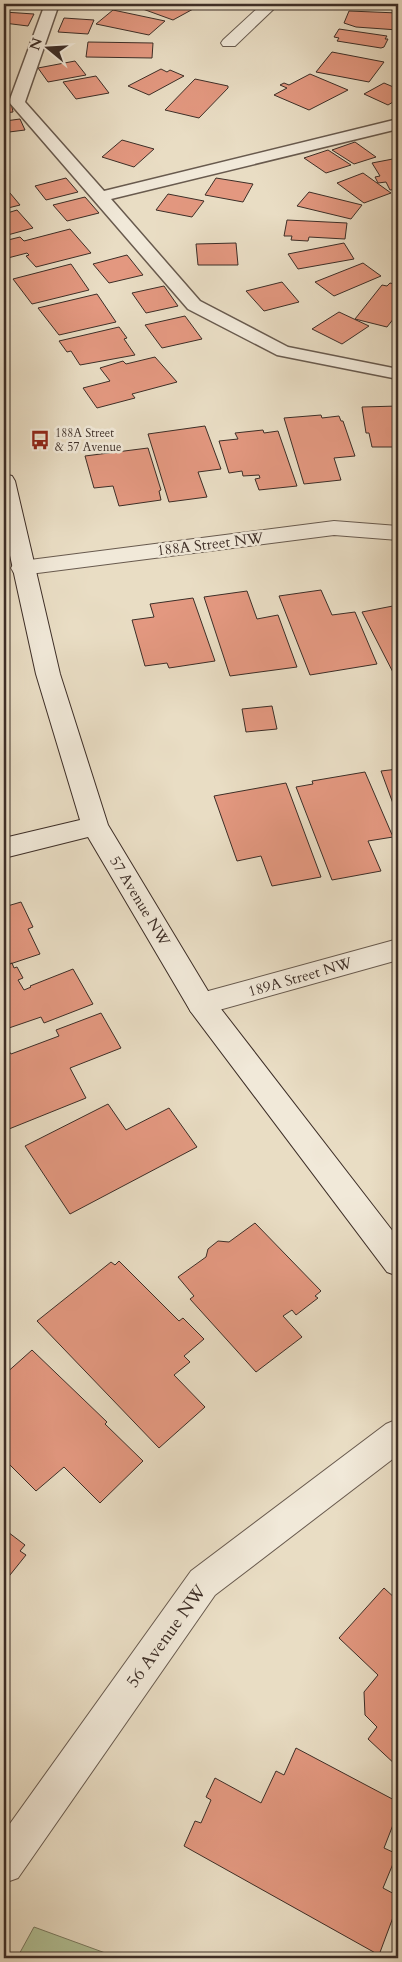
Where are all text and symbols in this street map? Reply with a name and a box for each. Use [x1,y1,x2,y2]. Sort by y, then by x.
north arrow [22,22,72,72]
text: N [25,35,47,53]
place label: 188A Street & 57 Avenue [55,425,122,455]
bus stop icon: 188A Street & 57 Avenue [29,429,51,451]
street label: 188A Street NW [156,527,265,560]
street label: 57 Avenue NW [105,852,175,950]
street label: 189A Street NW [246,952,355,1001]
street label: 56 Avenue NW [121,1580,212,1693]

